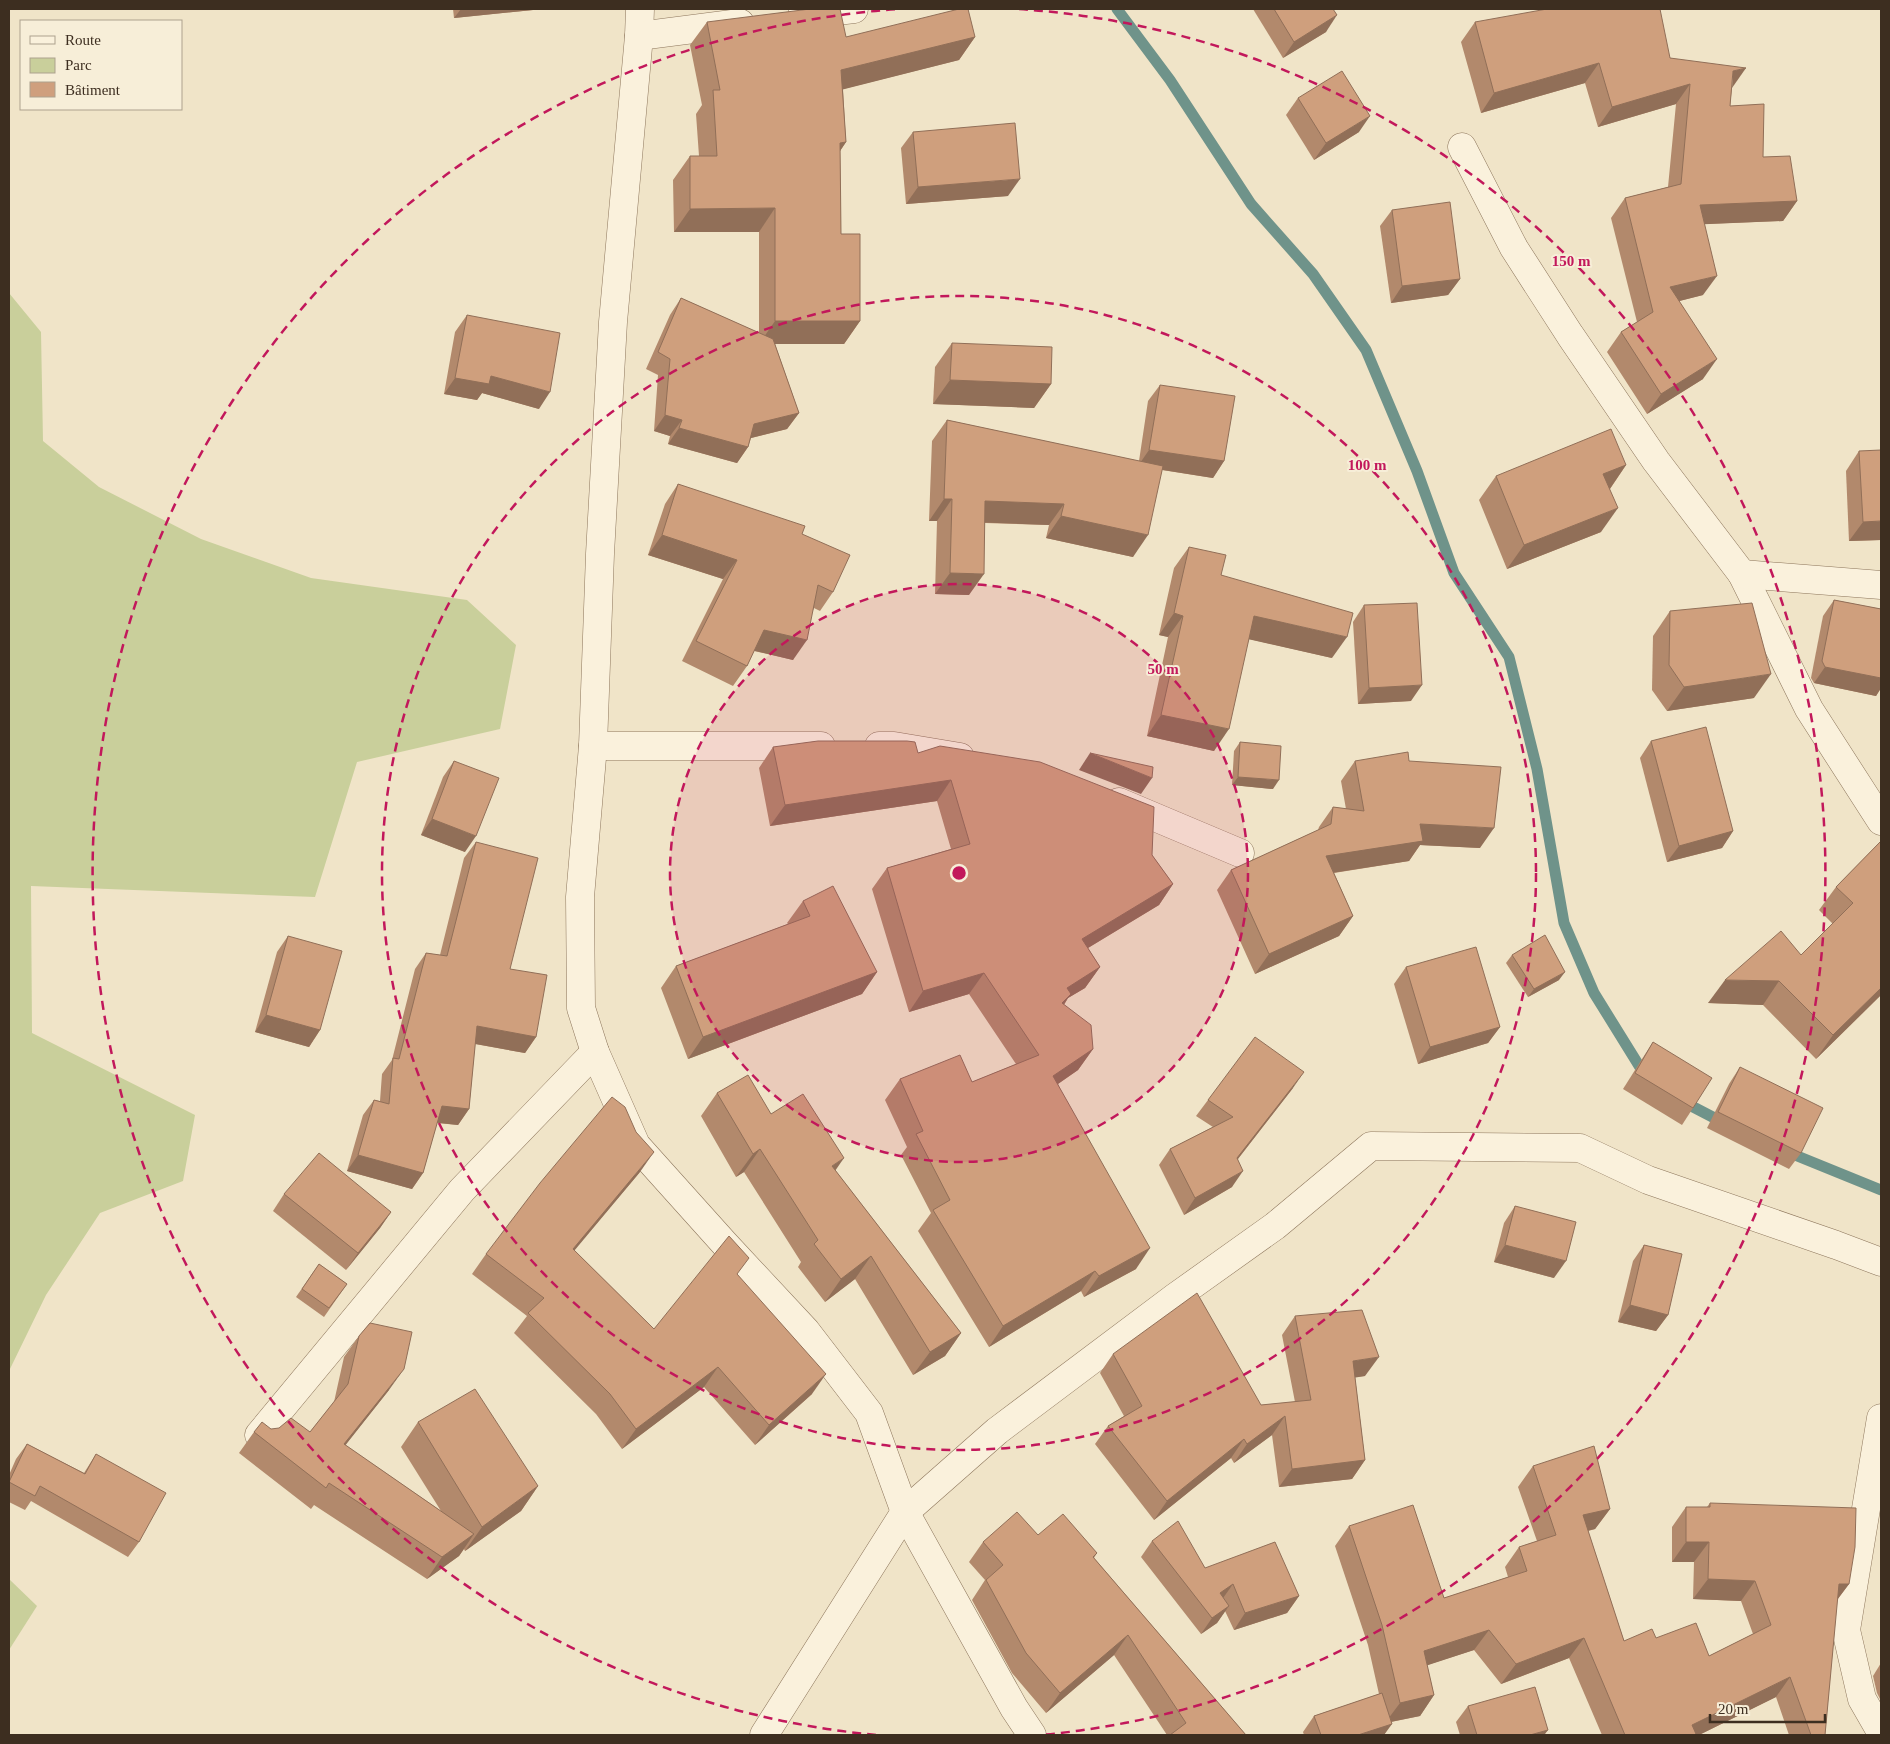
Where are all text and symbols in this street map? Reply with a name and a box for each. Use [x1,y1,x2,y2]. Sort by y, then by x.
legend [20,20,182,110]
text: Route [65,32,101,48]
text: Parc [65,57,92,73]
text: Bâtiment [65,82,121,98]
text: 150 m [1552,253,1591,269]
text: 100 m [1348,457,1387,473]
text: 50 m [1147,661,1179,677]
centre of rings [950,864,968,882]
scale bar [1710,1692,1825,1724]
text: 20 m [1718,1701,1749,1717]

